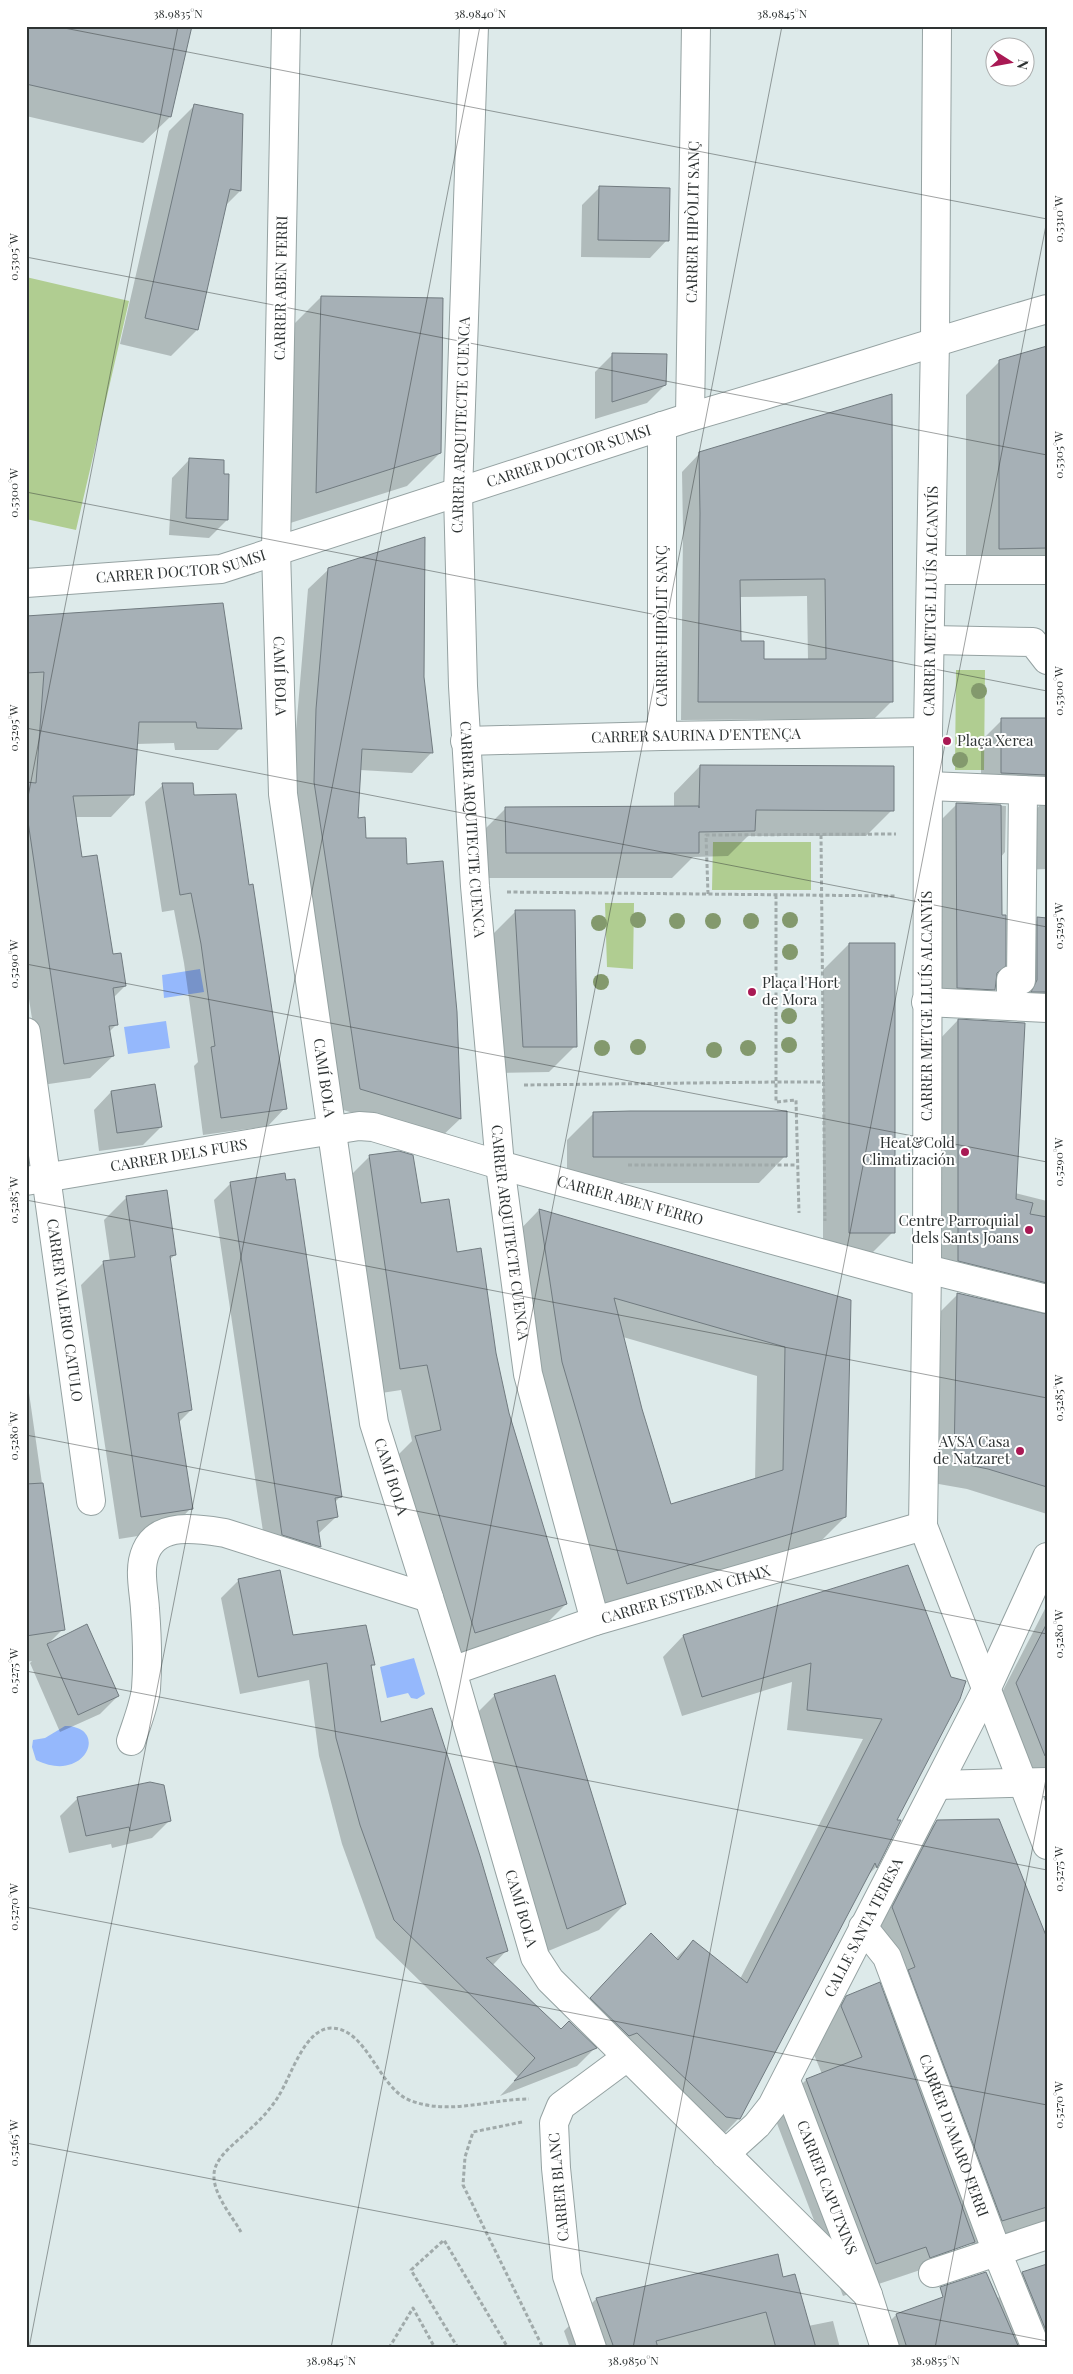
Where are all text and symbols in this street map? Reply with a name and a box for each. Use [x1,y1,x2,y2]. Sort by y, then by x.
text: 38.9835°N [153,5,203,21]
text: 38.9840°N [454,5,507,21]
text: 38.9845°N [757,5,808,21]
north arrow [986,38,1036,88]
text: N [1013,58,1034,71]
street label: CARRER HIPÒLIT SANÇ [681,141,703,303]
text: 0.5310°W [1050,195,1066,242]
street label: CARRER ABEN FERRI [269,215,291,361]
text: 0.5305°W [5,233,21,281]
street label: CARRER ARQUITECTE CUENCA [446,316,474,534]
street label: CARRER DOCTOR SUMSI [484,419,653,491]
text: 0.5305°W [1050,431,1066,479]
text: 0.5300°W [5,468,21,518]
street label: CARRER METGE LLUÍS ALCANYÍS [918,486,942,716]
street label: CARRER DOCTOR SUMSI [95,544,268,587]
street label: CARRER HIPÒLIT SANÇ [651,545,671,707]
street label: CAMÍ BOLA [269,636,292,717]
text: 0.5300°W [1050,666,1066,716]
text: 0.5295°W [5,704,21,751]
street label: CARRER ARQUITECTE CUENCA [456,720,491,939]
street label: CARRER SAURINA D'ENTENÇA [591,723,802,747]
place label: Plaça Xerea [957,730,1034,750]
marker: Plaça Xerea [941,735,953,747]
street label: CARRER METGE LLUÍS ALCANYÍS [916,891,936,1121]
text: 0.5295°W [1050,902,1066,949]
text: 0.5290°W [5,939,21,988]
place label: Plaça l'Hort de Mora [762,972,839,1009]
marker: Plaça l'Hort de Mora [746,986,758,998]
street label: CAMÍ BOLA [309,1037,341,1119]
street label: CARRER ARQUITECTE CUENCA [487,1124,534,1342]
place label: Heat&Cold Climatización [862,1132,955,1169]
street label: CARRER DELS FURS [109,1133,249,1176]
text: 0.5290°W [1050,1137,1066,1186]
marker: Heat&Cold Climatización [959,1146,971,1158]
street label: CARRER ABEN FERRO [555,1170,706,1229]
text: 0.5285°W [5,1176,21,1223]
place label: Centre Parroquial dels Sants Joans [898,1210,1019,1247]
street label: CARRER VALERIO CATULO [43,1217,88,1403]
marker: Centre Parroquial dels Sants Joans [1023,1224,1035,1236]
text: 0.5285°W [1050,1374,1066,1421]
text: 0.5280°W [5,1411,21,1460]
place label: AVSA Casa de Natzaret [933,1431,1011,1468]
street label: CAMÍ BOLA [370,1435,414,1518]
marker: AVSA Casa de Natzaret [1014,1445,1026,1457]
street label: CARRER ESTEBAN CHAIX [599,1560,773,1628]
text: 0.5280°W [1050,1609,1066,1658]
text: 0.5275°W [5,1648,21,1694]
text: 0.5275°W [1050,1846,1066,1892]
street label: CALLE SANTA TERESA [819,1854,907,2000]
street label: CAMÍ BOLA [501,1867,543,1950]
text: 0.5270°W [5,1883,21,1931]
street label: CARRER D'AMARO FERRI [915,2051,994,2220]
text: 0.5270°W [1050,2081,1066,2129]
street label: CARRER CAPUTXINS [793,2117,863,2257]
text: 0.5265°W [5,2119,21,2166]
street label: CARRER BLANC [543,2132,573,2242]
text: 38.9845°N [306,2352,357,2368]
text: 38.9850°N [607,2352,659,2368]
text: 38.9855°N [910,2352,960,2368]

